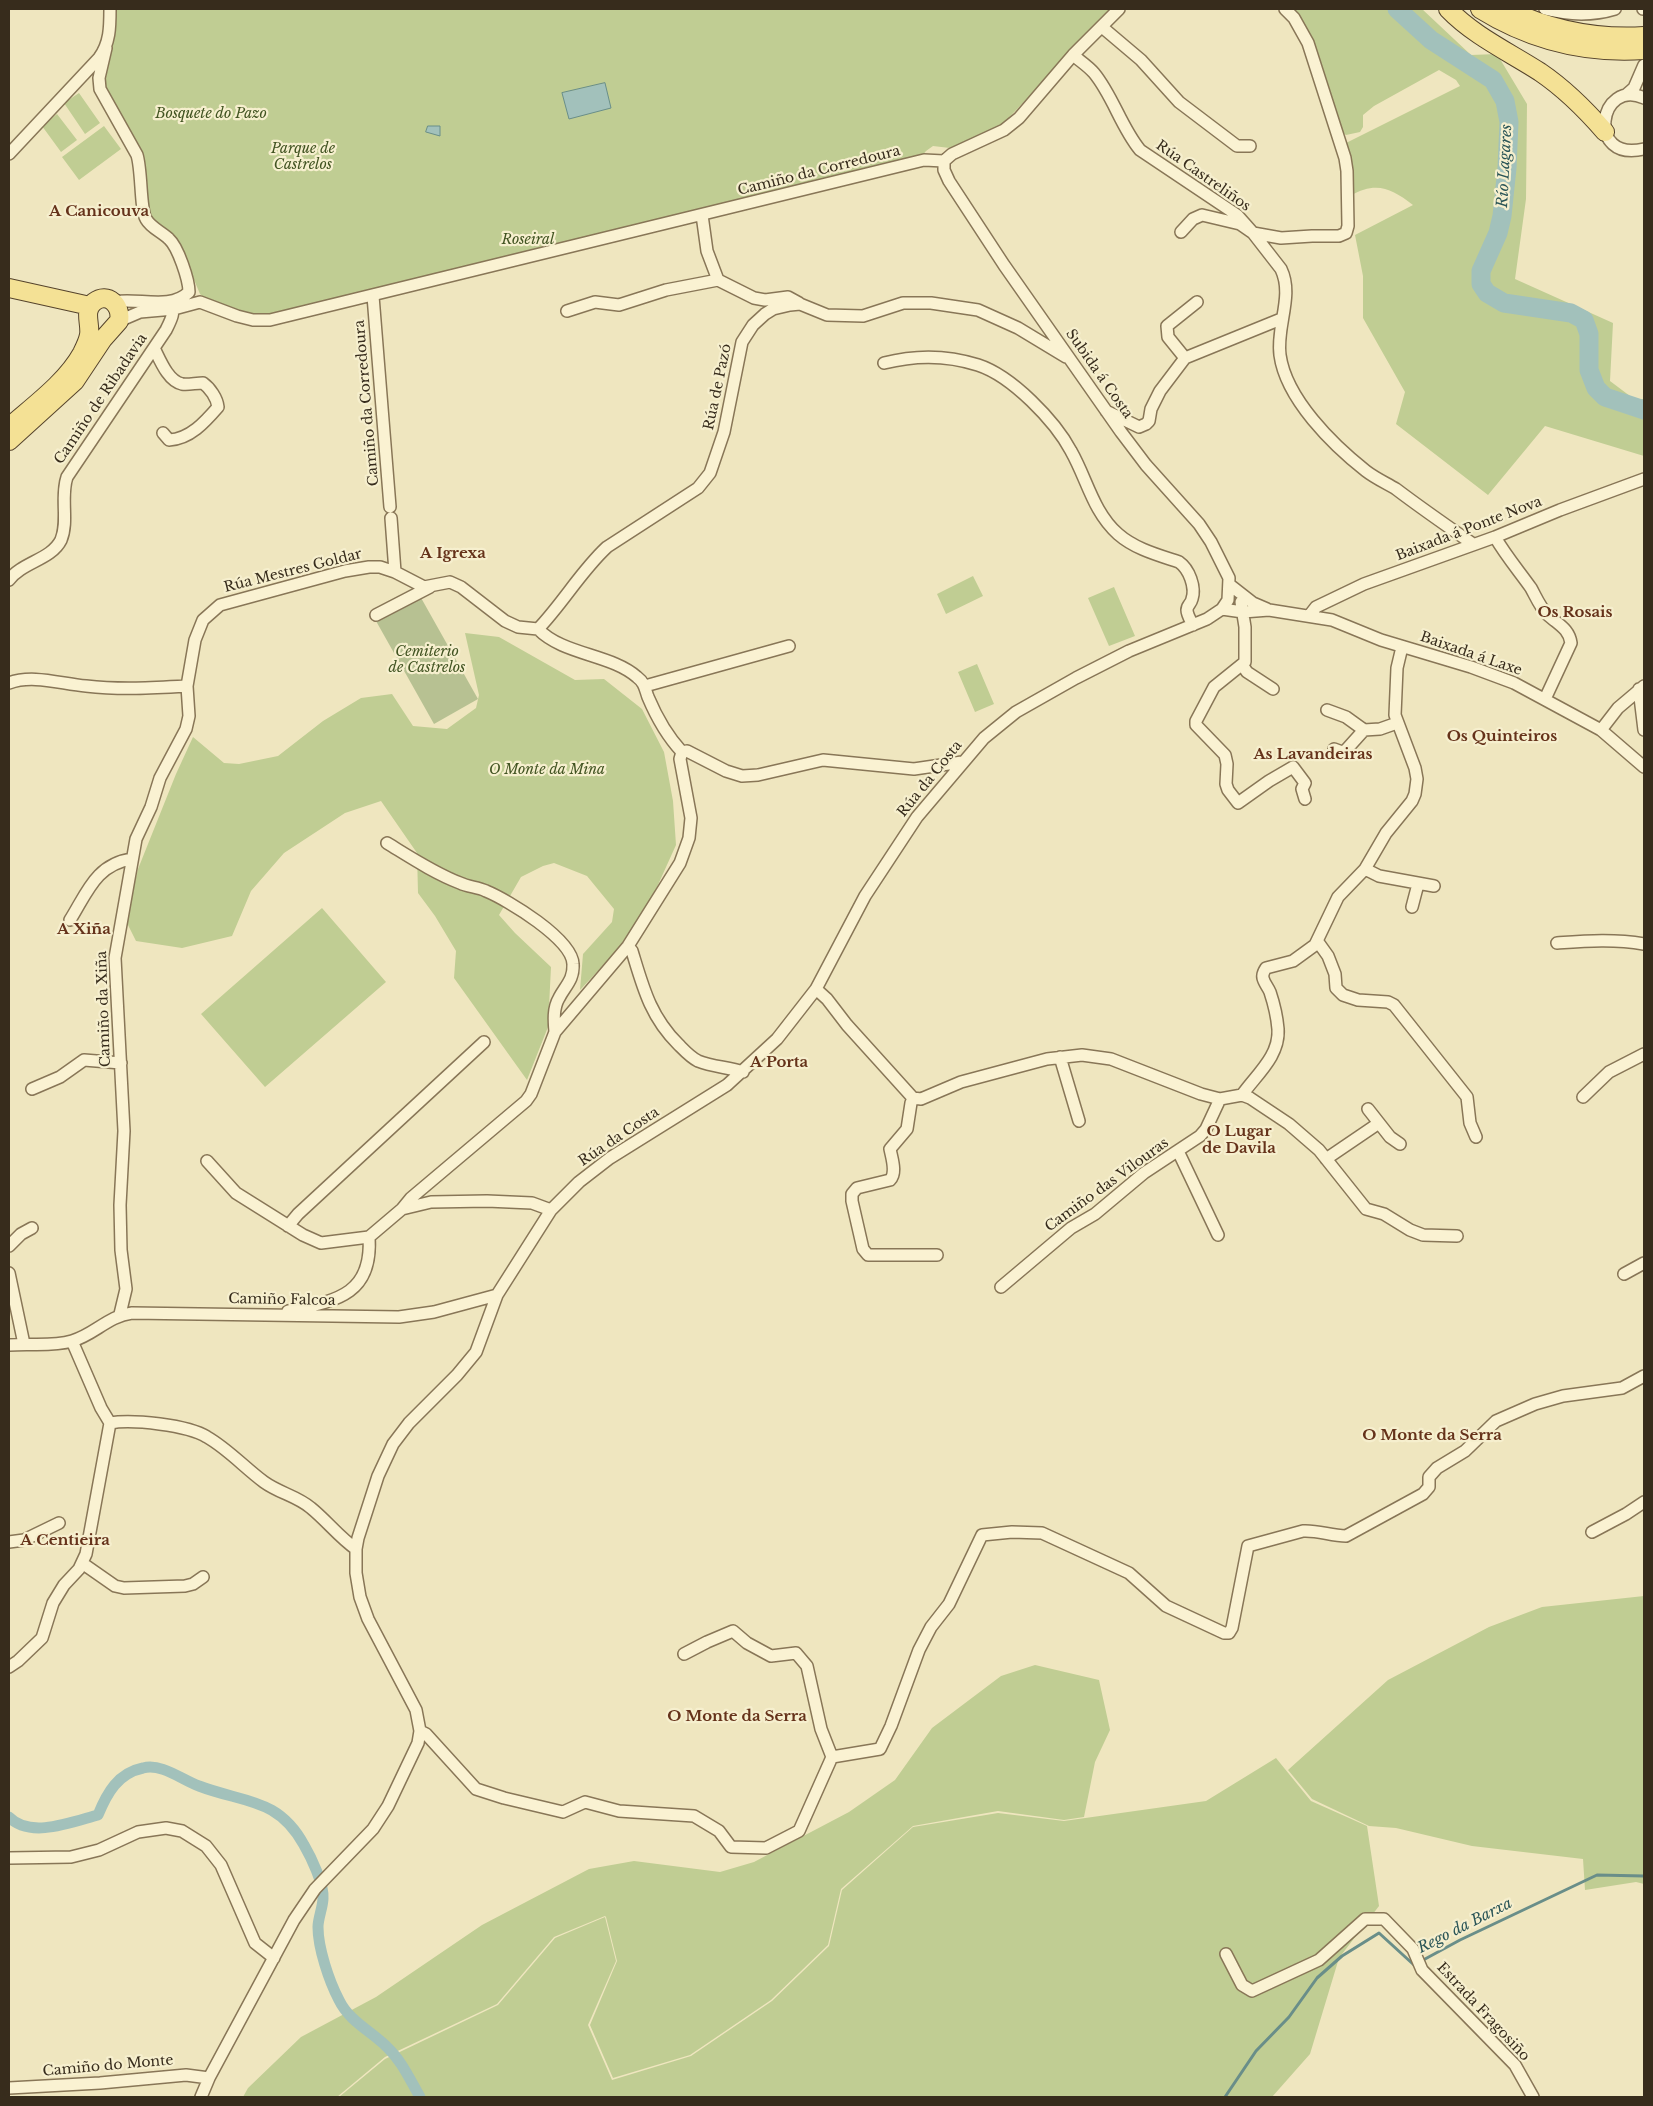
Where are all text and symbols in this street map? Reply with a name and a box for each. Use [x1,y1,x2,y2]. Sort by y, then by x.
park label: Bosquete do Pazo [155,106,267,122]
water label: Río Lagares [1494,124,1516,208]
street label: Rúa Castreliños [1152,137,1254,215]
park label: Parque de Castrelos [271,141,335,174]
street label: Camiño da Corredoura [736,143,902,199]
district label: A Canicouva [49,203,149,221]
park label: Roseiral [502,232,554,248]
street label: Camiño da Corredoura [351,319,383,487]
street label: Subida á Costa [1062,326,1136,422]
street label: Camiño de Ribadavia [51,331,151,467]
street label: Rúa de Pazó [701,342,735,432]
street label: Baixada á Ponte Nova [1394,493,1544,565]
district label: A Igrexa [420,545,486,563]
street label: Rúa Mestres Goldar [222,546,364,596]
district label: Os Rosais [1537,604,1613,622]
street label: Baixada á Laxe [1418,629,1524,679]
park label: Cemiterio de Castrelos [389,644,465,676]
district label: Os Quinteiros [1447,728,1557,746]
street label: Rúa da Costa [894,737,966,821]
district label: As Lavandeiras [1253,746,1373,764]
park label: O Monte da Mina [489,762,605,778]
district label: A Xiña [57,921,111,939]
street label: Camiño da Xiña [94,951,114,1067]
district label: A Porta [750,1054,808,1072]
street label: Rúa da Costa [576,1104,662,1170]
district label: O Lugar de Davila [1202,1123,1276,1158]
street label: Camiño das Vilouras [1042,1135,1172,1235]
street label: Camiño Falcoa [228,1291,336,1309]
district label: O Monte da Serra [1362,1427,1502,1445]
district label: A Centieira [20,1532,110,1550]
district label: O Monte da Serra [667,1708,807,1726]
water label: Rego da Barxa [1415,1894,1515,1958]
street label: Estrada Fragosiño [1433,1959,1533,2065]
street label: Camiño do Monte [42,2052,174,2080]

